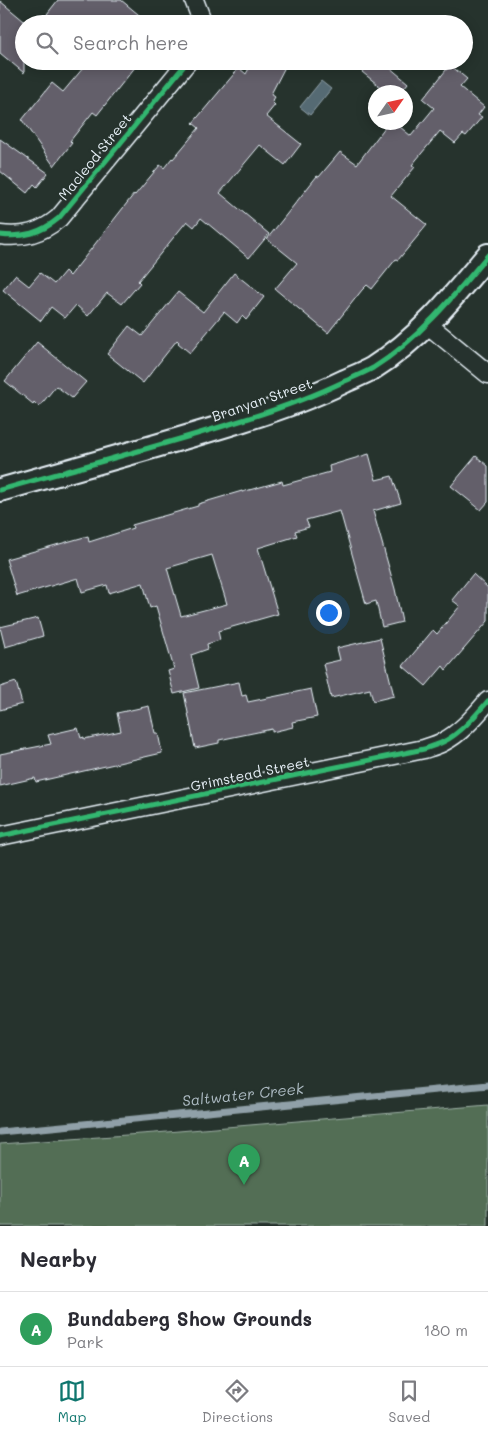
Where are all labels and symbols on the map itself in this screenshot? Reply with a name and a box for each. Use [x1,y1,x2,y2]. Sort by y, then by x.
north arrow [368,85,413,130]
street label: Macleod Street [54,109,136,204]
street label: Branyan Street [209,373,315,426]
your location [316,600,342,626]
street label: Grimstead Street [189,752,311,795]
water label: Saltwater Creek [181,1078,306,1110]
pin: A [228,1144,260,1185]

